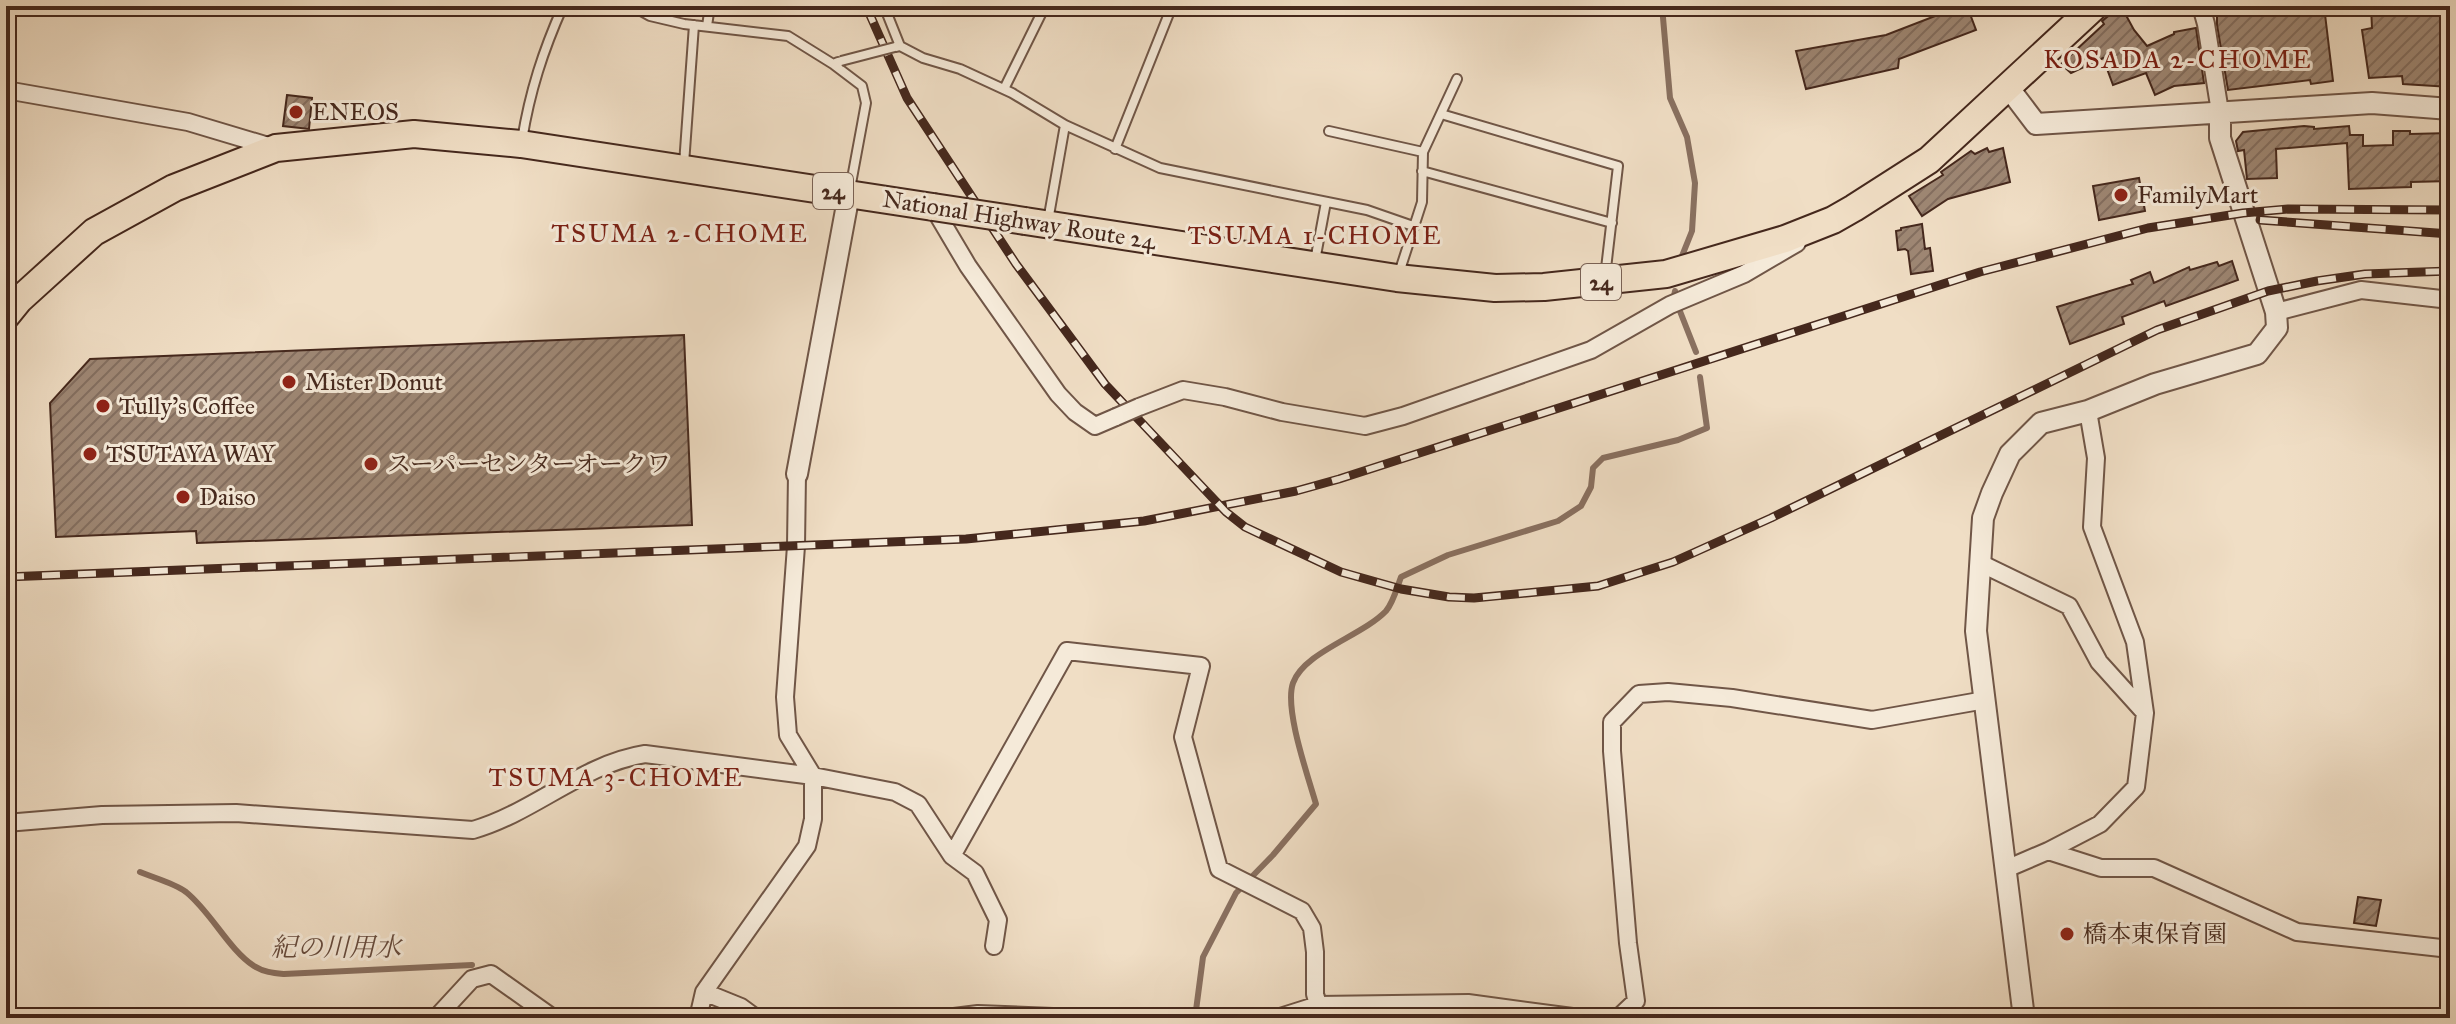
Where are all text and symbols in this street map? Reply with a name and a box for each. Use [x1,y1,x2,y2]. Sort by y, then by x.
district label: KOSADA 2-CHOME [2043,43,2313,75]
place label: ENEOS [312,97,399,127]
marker: ENEOS [287,103,305,121]
road number: 24 [813,173,853,209]
place label: FamilyMart [2137,180,2259,210]
street label: National Highway Route 24 [880,184,1158,257]
marker: FamilyMart [2112,186,2130,204]
district label: TSUMA 2-CHOME [551,217,809,249]
district label: TSUMA 1-CHOME [1187,219,1443,251]
road number: 24 [1581,264,1621,300]
place label: Mister Donut [305,367,444,397]
marker: Mister Donut [280,373,298,391]
place label: Tully's Coffee [119,391,255,421]
marker: Tully's Coffee [94,397,112,415]
place label: TSUTAYA WAY [106,439,276,469]
marker: TSUTAYA WAY [81,445,99,463]
place label: スーパーセンターオークワ [387,449,671,479]
marker: スーパーセンターオークワ [362,455,380,473]
place label: Daiso [199,482,256,512]
marker: Daiso [174,488,192,506]
district label: TSUMA 3-CHOME [488,761,744,793]
place label: 橋本東保育園 [2083,919,2227,949]
marker: 橋本東保育園 [2058,925,2076,943]
water label: 紀の川用水 [271,931,404,963]

